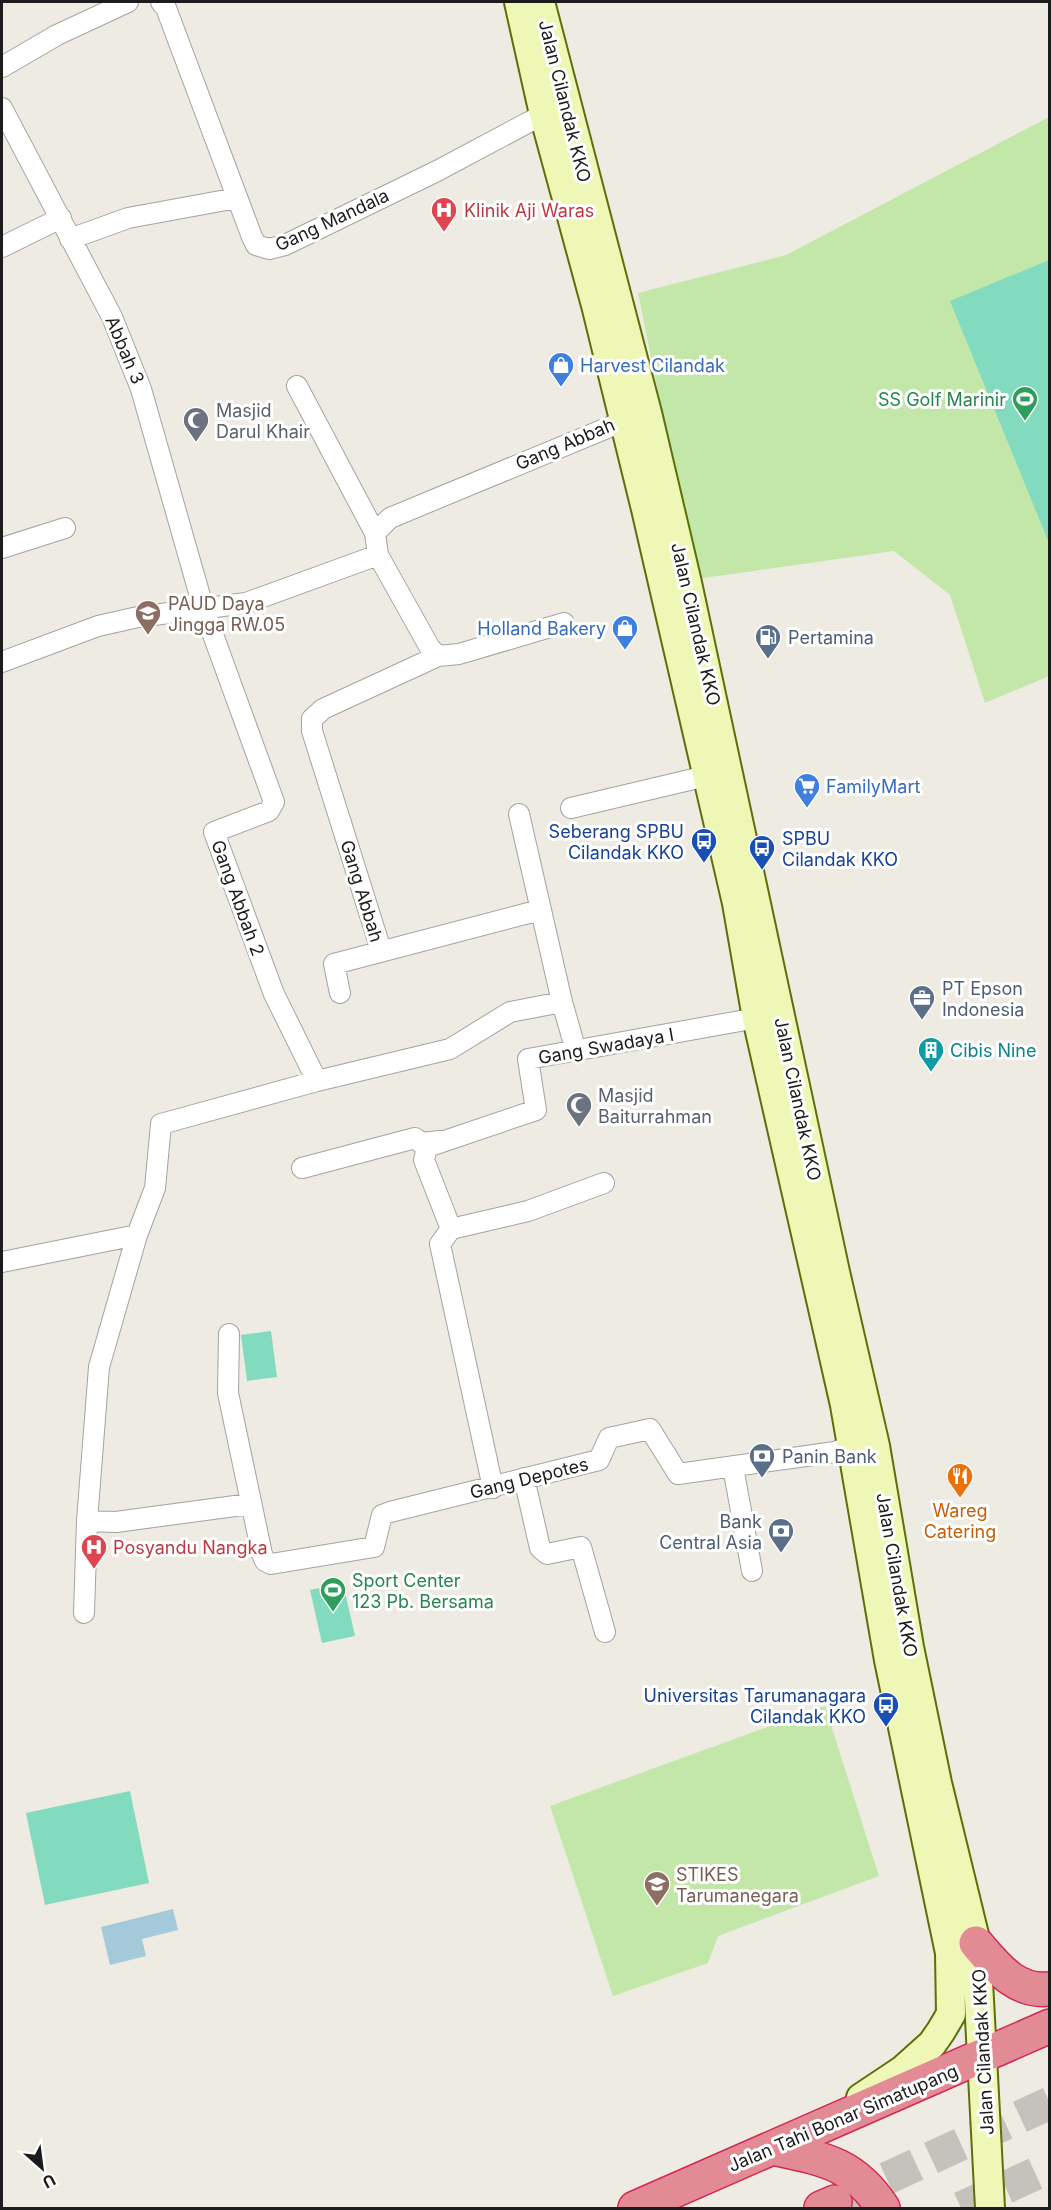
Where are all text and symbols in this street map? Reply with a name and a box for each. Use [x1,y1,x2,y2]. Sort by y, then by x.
street label: Jalan Cilandak KKO [535,18,595,184]
street label: Gang Mandala [272,185,392,255]
hospital icon: Klinik Aji Waras [429,195,459,233]
place label: Klinik Aji Waras [464,200,594,221]
street label: Abbah 3 [101,313,149,387]
shop icon: Harvest Cilandak [546,350,576,388]
place label: Harvest Cilandak [580,355,725,376]
sports icon: SS Golf Marinir [1010,384,1040,422]
place label: SS Golf Marinir [878,389,1006,410]
place label: Masjid Darul Khair [216,400,310,442]
mosque icon: Masjid Darul Khair [181,405,211,443]
street label: Gang Abbah [512,414,618,474]
street label: Jalan Cilandak KKO [667,540,725,708]
place label: PAUD Daya Jingga RW.05 [168,593,285,635]
school or university icon: PAUD Daya Jingga RW.05 [133,598,163,636]
shop icon: Holland Bakery [610,613,640,651]
place label: Holland Bakery [477,618,606,639]
fuel station icon: Pertamina [753,622,783,660]
place label: Pertamina [788,627,874,648]
supermarket icon: FamilyMart [792,771,822,809]
place label: FamilyMart [826,776,920,797]
place label: Seberang SPBU Cilandak KKO [549,821,684,863]
bus stop icon: Seberang SPBU Cilandak KKO [689,826,719,864]
place label: SPBU Cilandak KKO [782,828,898,870]
bus stop icon: SPBU Cilandak KKO [747,833,777,871]
street label: Gang Abbah 2 [207,837,269,959]
street label: Gang Abbah [337,837,387,945]
place label: PT Epson Indonesia [942,978,1024,1020]
office icon: PT Epson Indonesia [907,983,937,1021]
street label: Jalan Cilandak KKO [770,1015,826,1183]
street label: Gang Swadaya I [536,1024,676,1068]
building icon: Cibis Nine [916,1035,946,1073]
place label: Cibis Nine [950,1040,1037,1061]
place label: Masjid Baiturrahman [598,1085,712,1127]
mosque icon: Masjid Baiturrahman [564,1090,594,1128]
bank icon: Panin Bank [747,1441,777,1479]
place label: Panin Bank [782,1446,877,1467]
street label: Gang Depotes [468,1453,590,1503]
restaurant icon: Wareg Catering [945,1461,975,1499]
street label: Jalan Cilandak KKO [872,1491,922,1659]
place label: Wareg Catering [924,1500,996,1542]
place label: Bank Central Asia [659,1511,762,1553]
bank icon: Bank Central Asia [766,1516,796,1554]
hospital icon: Posyandu Nangka [79,1532,109,1570]
place label: Posyandu Nangka [113,1537,268,1558]
place label: Sport Center 123 Pb. Bersama [352,1570,494,1612]
sports icon: Sport Center 123 Pb. Bersama [318,1575,348,1613]
place label: Universitas Tarumanagara Cilandak KKO [644,1685,866,1727]
bus stop icon: Universitas Tarumanagara Cilandak KKO [871,1690,901,1728]
place label: STIKES Tarumanegara [676,1864,799,1906]
school or university icon: STIKES Tarumanegara [642,1869,672,1907]
street label: Jalan Cilandak KKO [968,1968,998,2136]
street label: Jalan Tahi Bonar Simatupang [725,2060,961,2176]
north arrow [12,2138,72,2198]
text: U [39,2170,59,2193]

